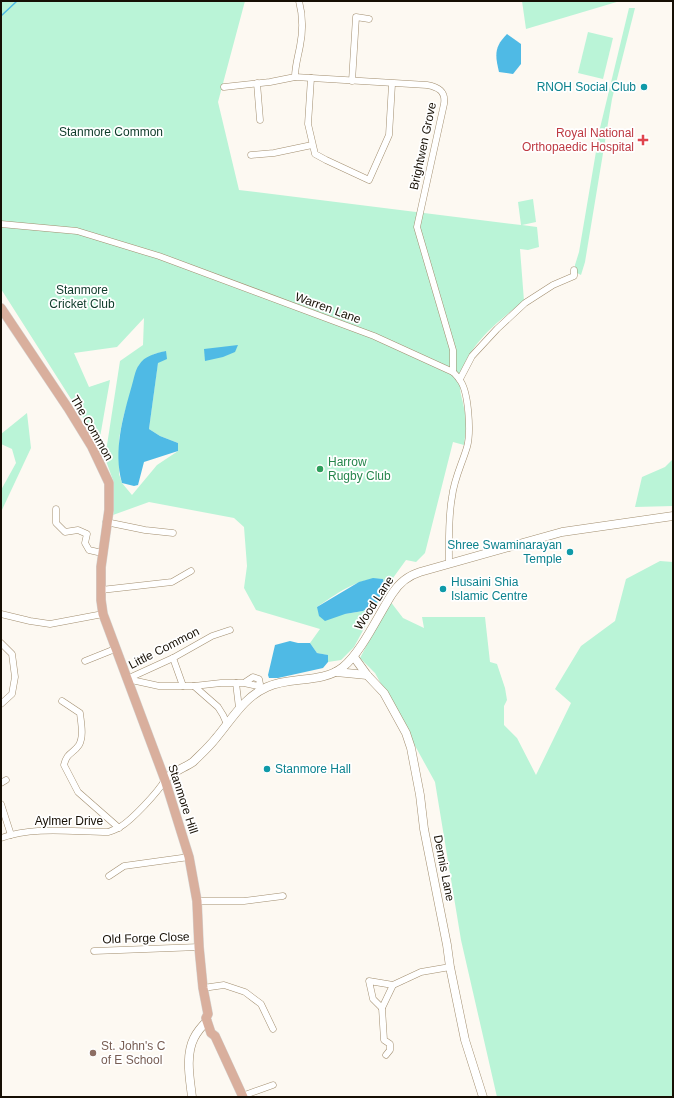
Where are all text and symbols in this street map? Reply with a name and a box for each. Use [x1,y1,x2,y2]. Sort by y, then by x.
place label: RNOH Social Club [537,80,636,94]
marker: RNOH Social Club [639,82,649,92]
street label: Brightwen Grove [407,101,439,191]
park label: Stanmore Common [59,125,163,139]
place label: Royal National Orthopaedic Hospital [522,126,634,154]
marker: Royal National Orthopaedic Hospital [637,134,649,146]
park label: Stanmore Cricket Club [49,283,115,311]
street label: Warren Lane [293,290,363,326]
street label: The Common [68,393,116,463]
place label: Harrow Rugby Club [328,455,391,483]
marker: Harrow Rugby Club [315,464,325,474]
place label: Shree Swaminarayan Temple [447,538,562,566]
marker: Shree Swaminarayan Temple [565,547,575,557]
street label: Wood Lane [351,573,397,632]
place label: Husaini Shia Islamic Centre [451,575,528,603]
marker: Husaini Shia Islamic Centre [438,584,448,594]
street label: Little Common [126,624,202,672]
place label: Stanmore Hall [275,762,351,776]
street label: Stanmore Hill [165,763,201,835]
marker: Stanmore Hall [262,764,272,774]
street label: Aylmer Drive [35,814,104,828]
street label: Dennis Lane [431,834,457,903]
street label: Old Forge Close [102,929,190,947]
place label: St. John's C of E School [101,1039,166,1067]
marker: St. John's C of E School [88,1048,98,1058]

